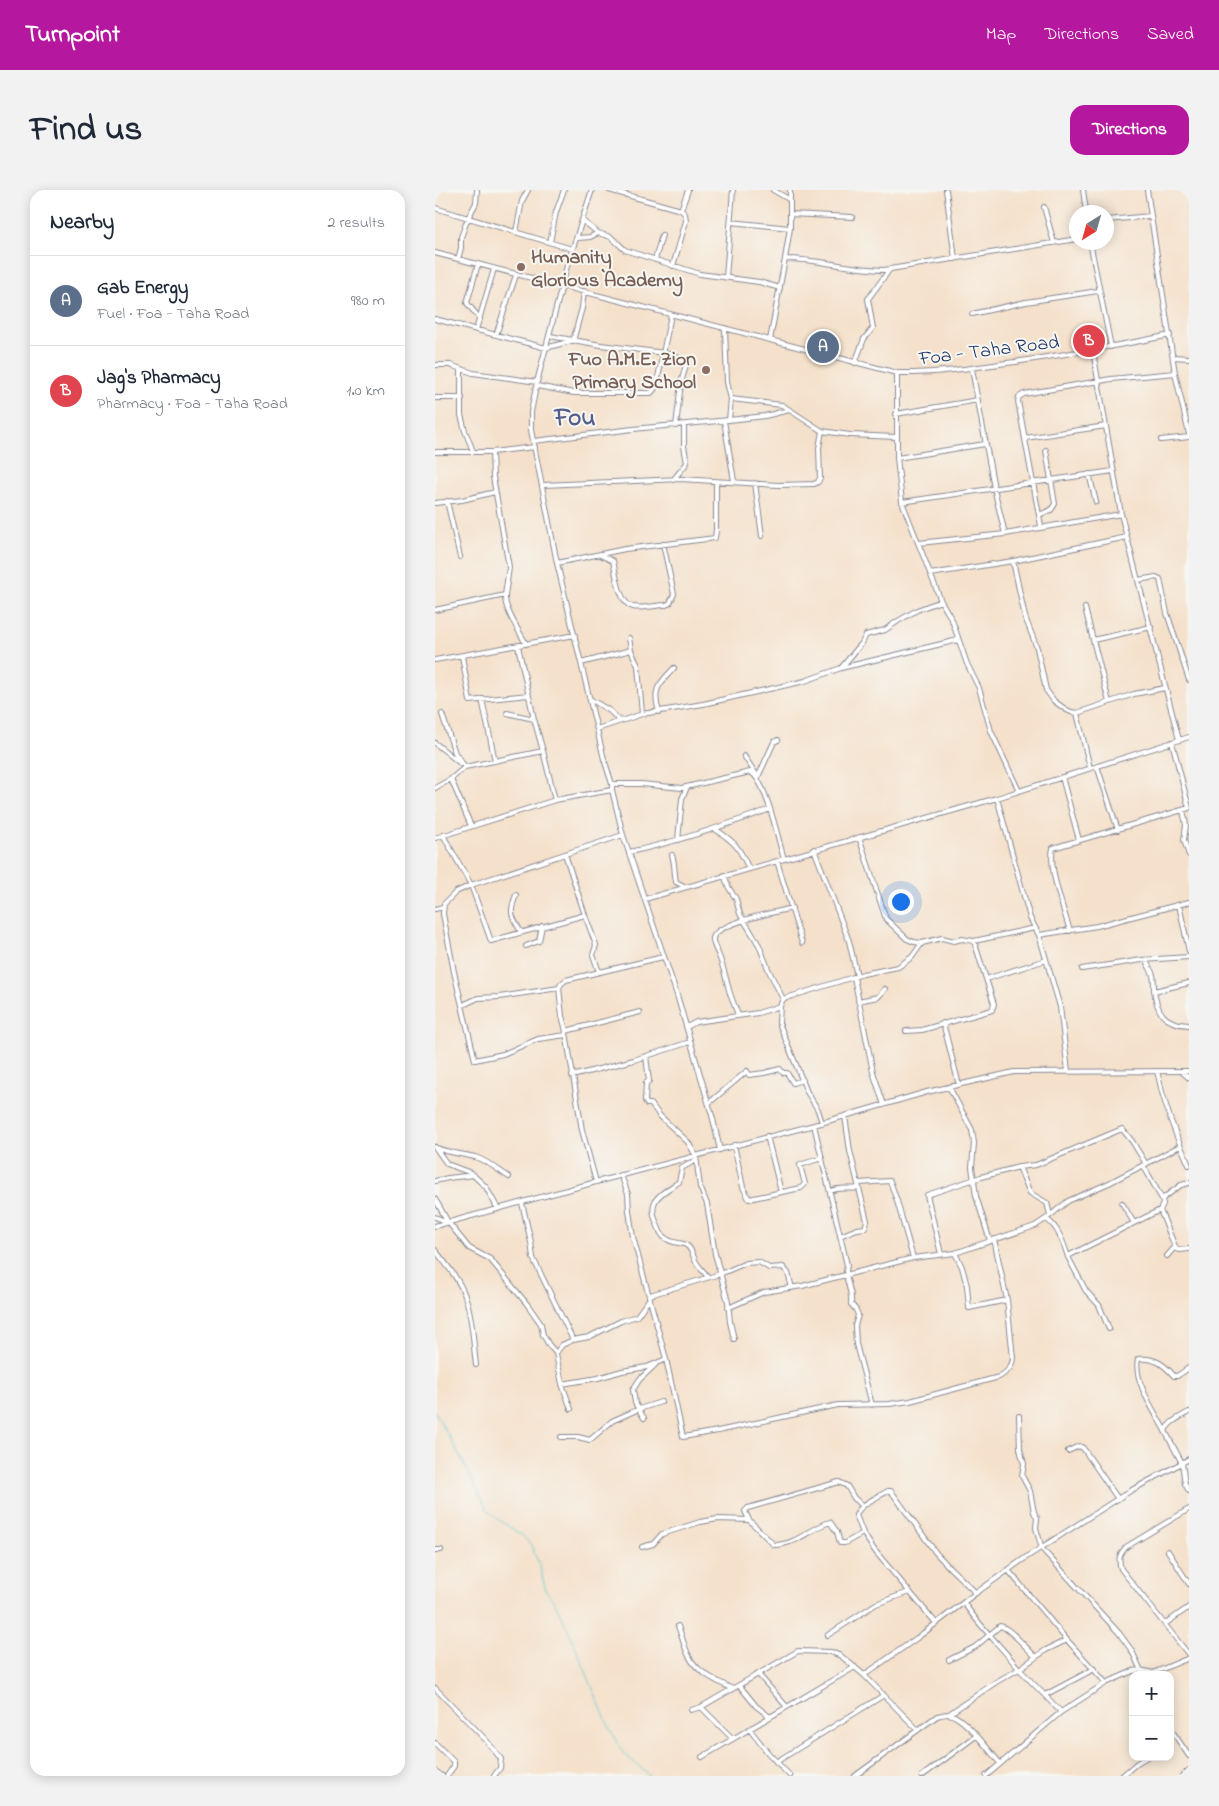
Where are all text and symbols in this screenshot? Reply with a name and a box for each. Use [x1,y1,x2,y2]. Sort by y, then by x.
text: Turnpoint [25,18,120,53]
text: Map [986,22,1016,48]
text: Directions [1044,22,1119,48]
text: Saved [1147,22,1194,48]
text: Find us [30,105,142,156]
button: Directions [1070,105,1189,155]
north arrow [1069,205,1114,250]
text: Nearby [50,208,114,238]
text: 2 results [327,211,385,235]
place label: Humanity Glorious Academy [531,244,683,297]
marker: Humanity Glorious Academy [515,261,527,273]
text: Gab Energy [97,275,188,302]
text: A [61,289,71,313]
text: 980 m [351,289,385,313]
text: Fuel · Foa - Taha Road [97,302,249,326]
pin: B [1073,322,1105,360]
pin: A [807,328,839,366]
street label: Foa - Taha Road [917,329,1061,375]
place label: Fuo A.M.E. Zion Primary School [568,346,696,399]
marker: Fuo A.M.E. Zion Primary School [700,364,712,376]
text: Jag's Pharmacy [97,365,221,392]
text: B [61,379,71,403]
text: 1.0 km [346,379,385,403]
text: Pharmacy · Foa - Taha Road [97,392,288,416]
district label: Fou [553,401,596,437]
your location [888,889,914,915]
map controls [1129,1671,1174,1761]
button: + [1129,1671,1174,1716]
button: − [1129,1716,1174,1761]

